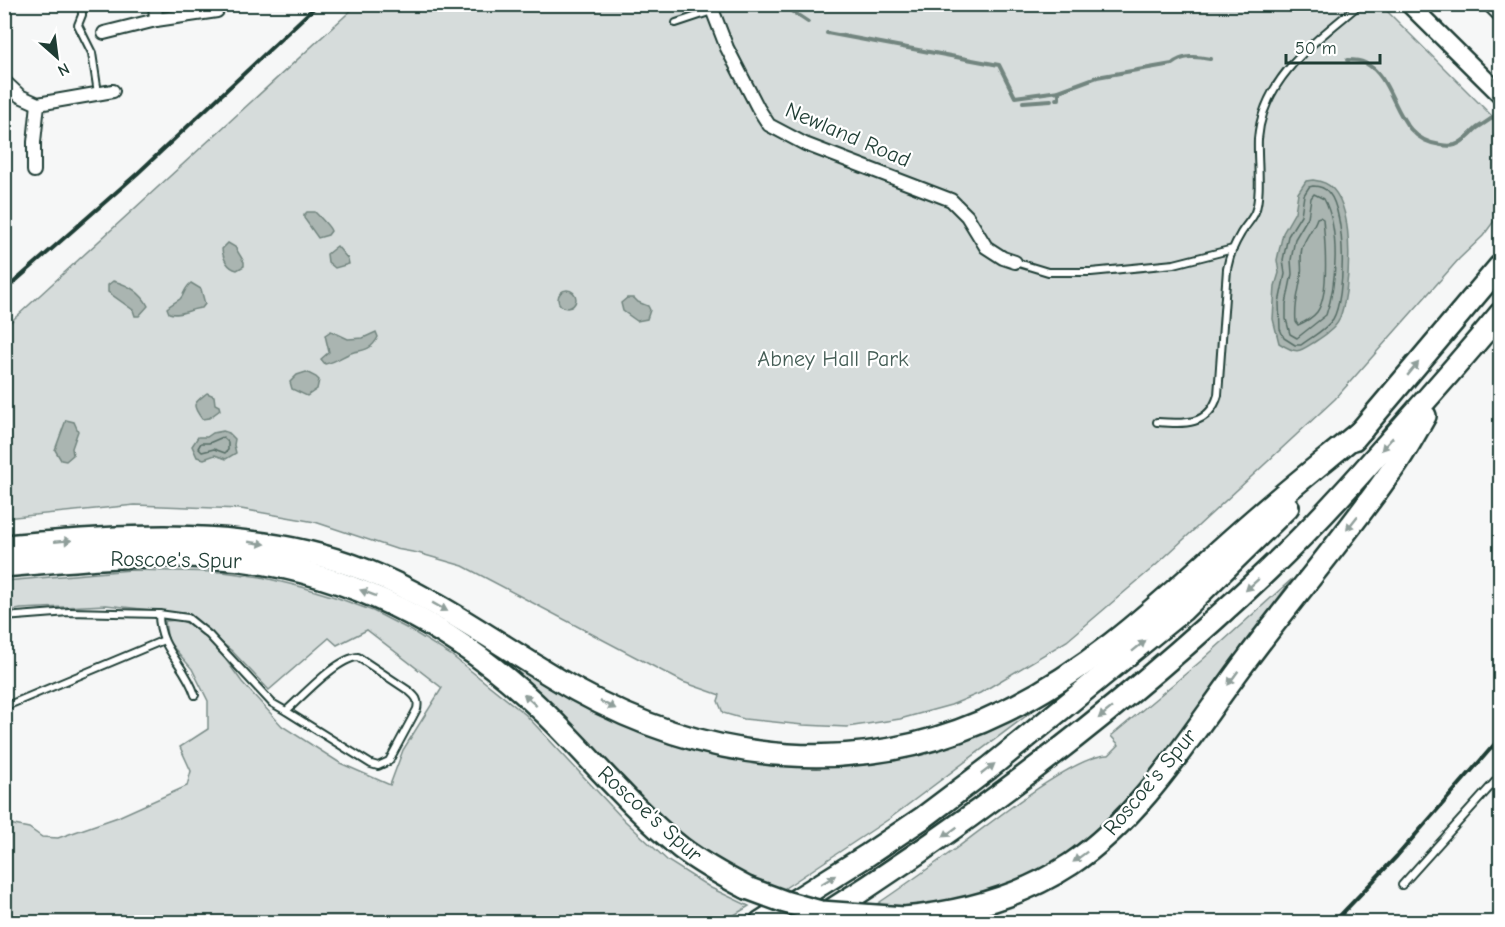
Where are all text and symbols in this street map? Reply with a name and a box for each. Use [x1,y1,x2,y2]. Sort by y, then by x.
north arrow [27,27,87,87]
scale bar [1286,27,1380,65]
text: 50 m [1295,38,1337,59]
text: N [55,59,72,80]
street label: Newland Road [781,97,915,173]
park label: Abney Hall Park [757,346,909,372]
one-way arrow [1407,361,1420,377]
one-way arrow [1381,436,1394,451]
one-way arrow [1345,515,1358,531]
one-way arrow [53,536,72,546]
one-way arrow [248,538,267,547]
street label: Roscoe's Spur [110,546,242,574]
one-way arrow [1245,578,1260,591]
one-way arrow [359,588,377,597]
one-way arrow [432,601,448,612]
one-way arrow [1131,640,1146,653]
one-way arrow [1227,669,1239,685]
one-way arrow [522,693,537,707]
one-way arrow [600,701,617,710]
one-way arrow [1097,707,1113,720]
street label: Roscoe's Spur [1098,723,1202,841]
street label: Roscoe's Spur [593,760,708,868]
one-way arrow [980,762,996,775]
one-way arrow [943,826,959,838]
one-way arrow [1072,851,1088,863]
one-way arrow [820,875,836,886]

